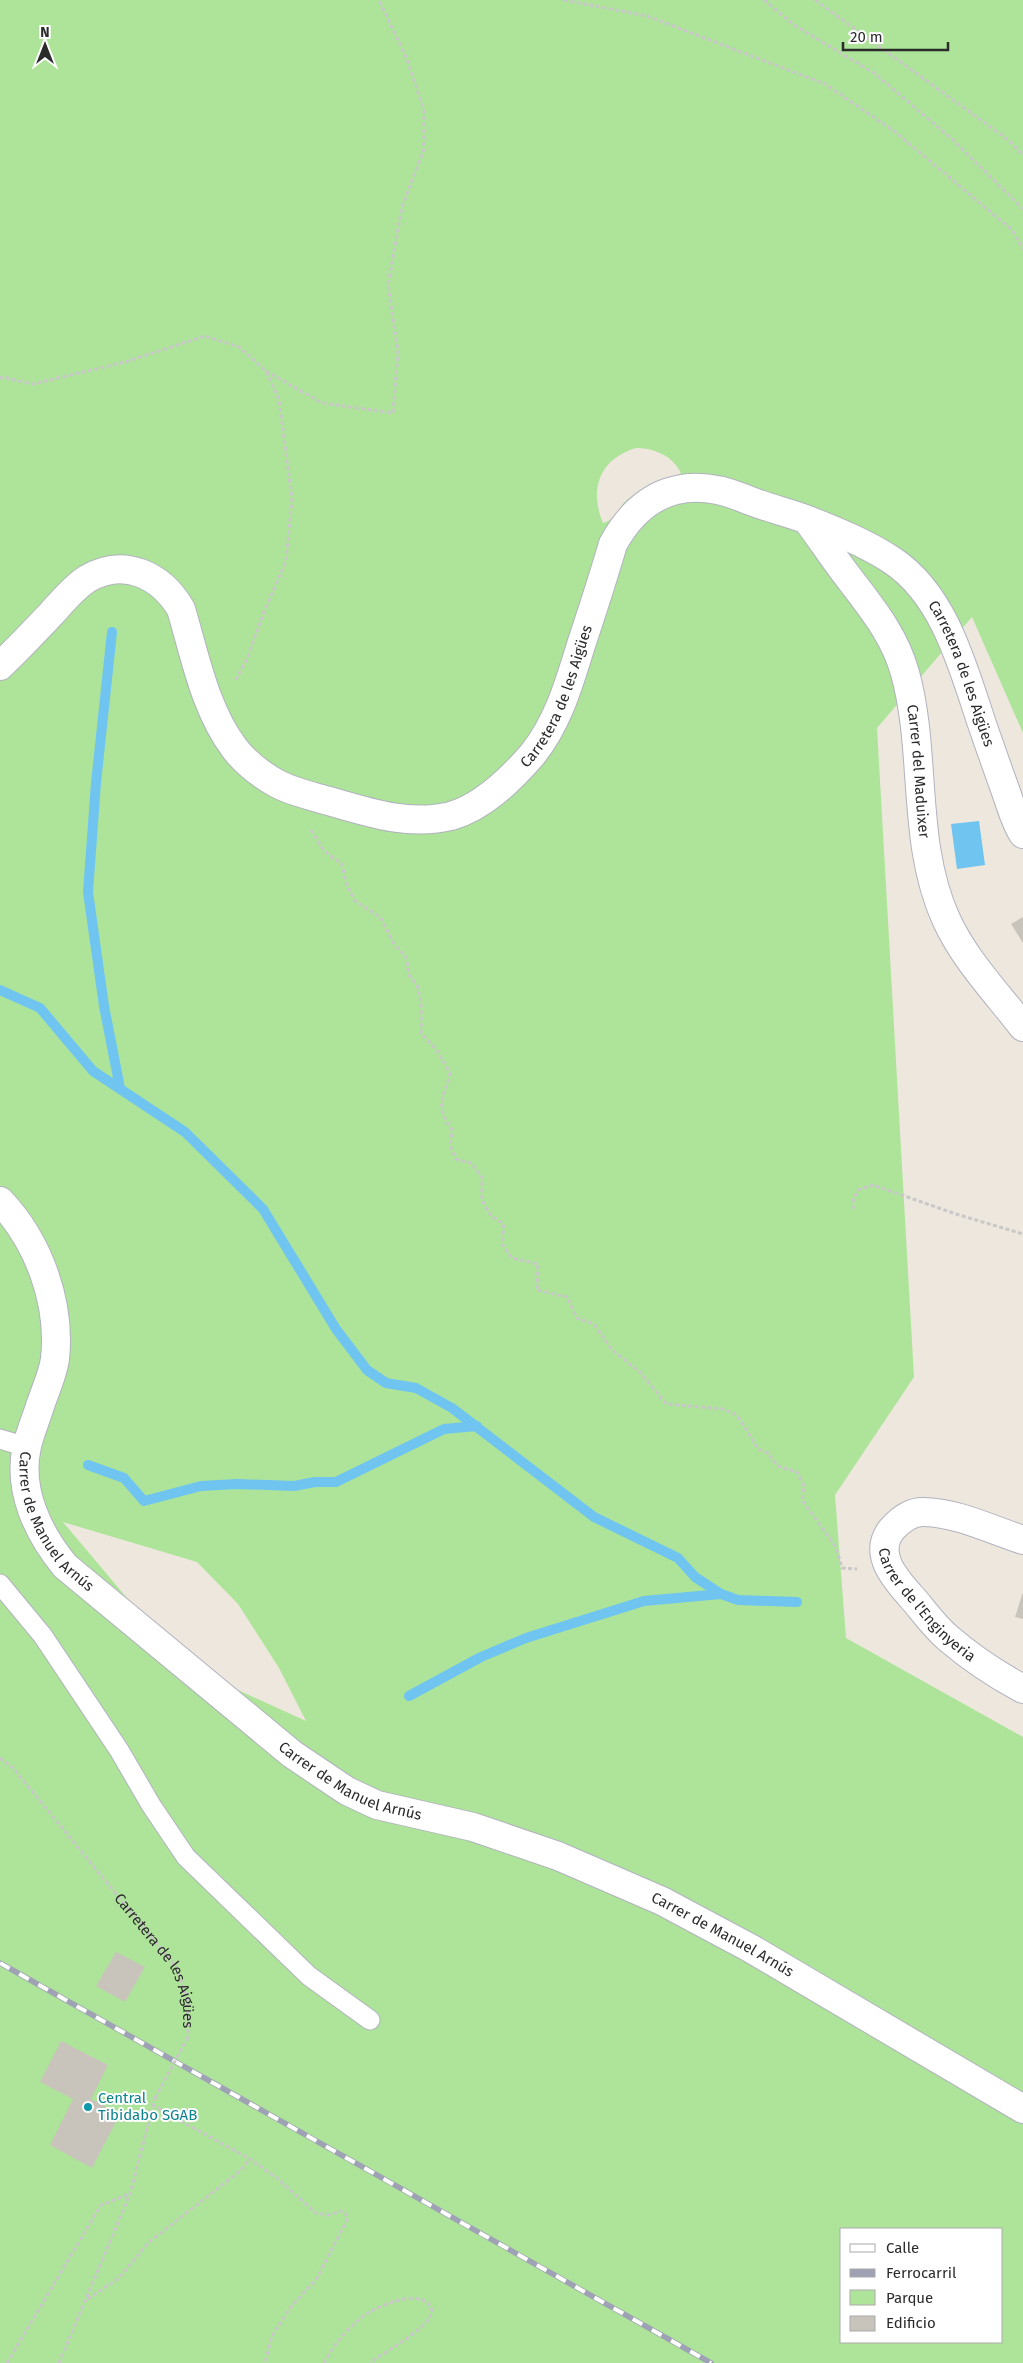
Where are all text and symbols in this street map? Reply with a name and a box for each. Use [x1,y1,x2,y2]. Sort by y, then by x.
north arrow [20,20,70,70]
scale bar [843,20,948,52]
text: N [40,24,50,41]
text: 20 m [850,28,883,46]
street label: Carretera de les Aigües [924,597,998,749]
street label: Carretera de les Aigües [516,623,596,771]
street label: Carrer del Maduixer [903,703,934,839]
street label: Carrer de Manuel Arnús [15,1450,97,1595]
street label: Carrer de l'Enginyeria [875,1547,979,1665]
street label: Carrer de Manuel Arnús [275,1738,423,1824]
street label: Carrer de Manuel Arnús [649,1889,797,1981]
street label: Carretera de les Aigües [110,1890,198,2028]
place label: Central Tibidabo SGAB [98,2089,197,2124]
marker: Central Tibidabo SGAB [82,2101,94,2113]
legend [840,2228,1003,2343]
text: Calle [886,2239,919,2257]
text: Ferrocarril [886,2264,957,2282]
text: Parque [886,2289,933,2307]
text: Edificio [886,2314,936,2332]

